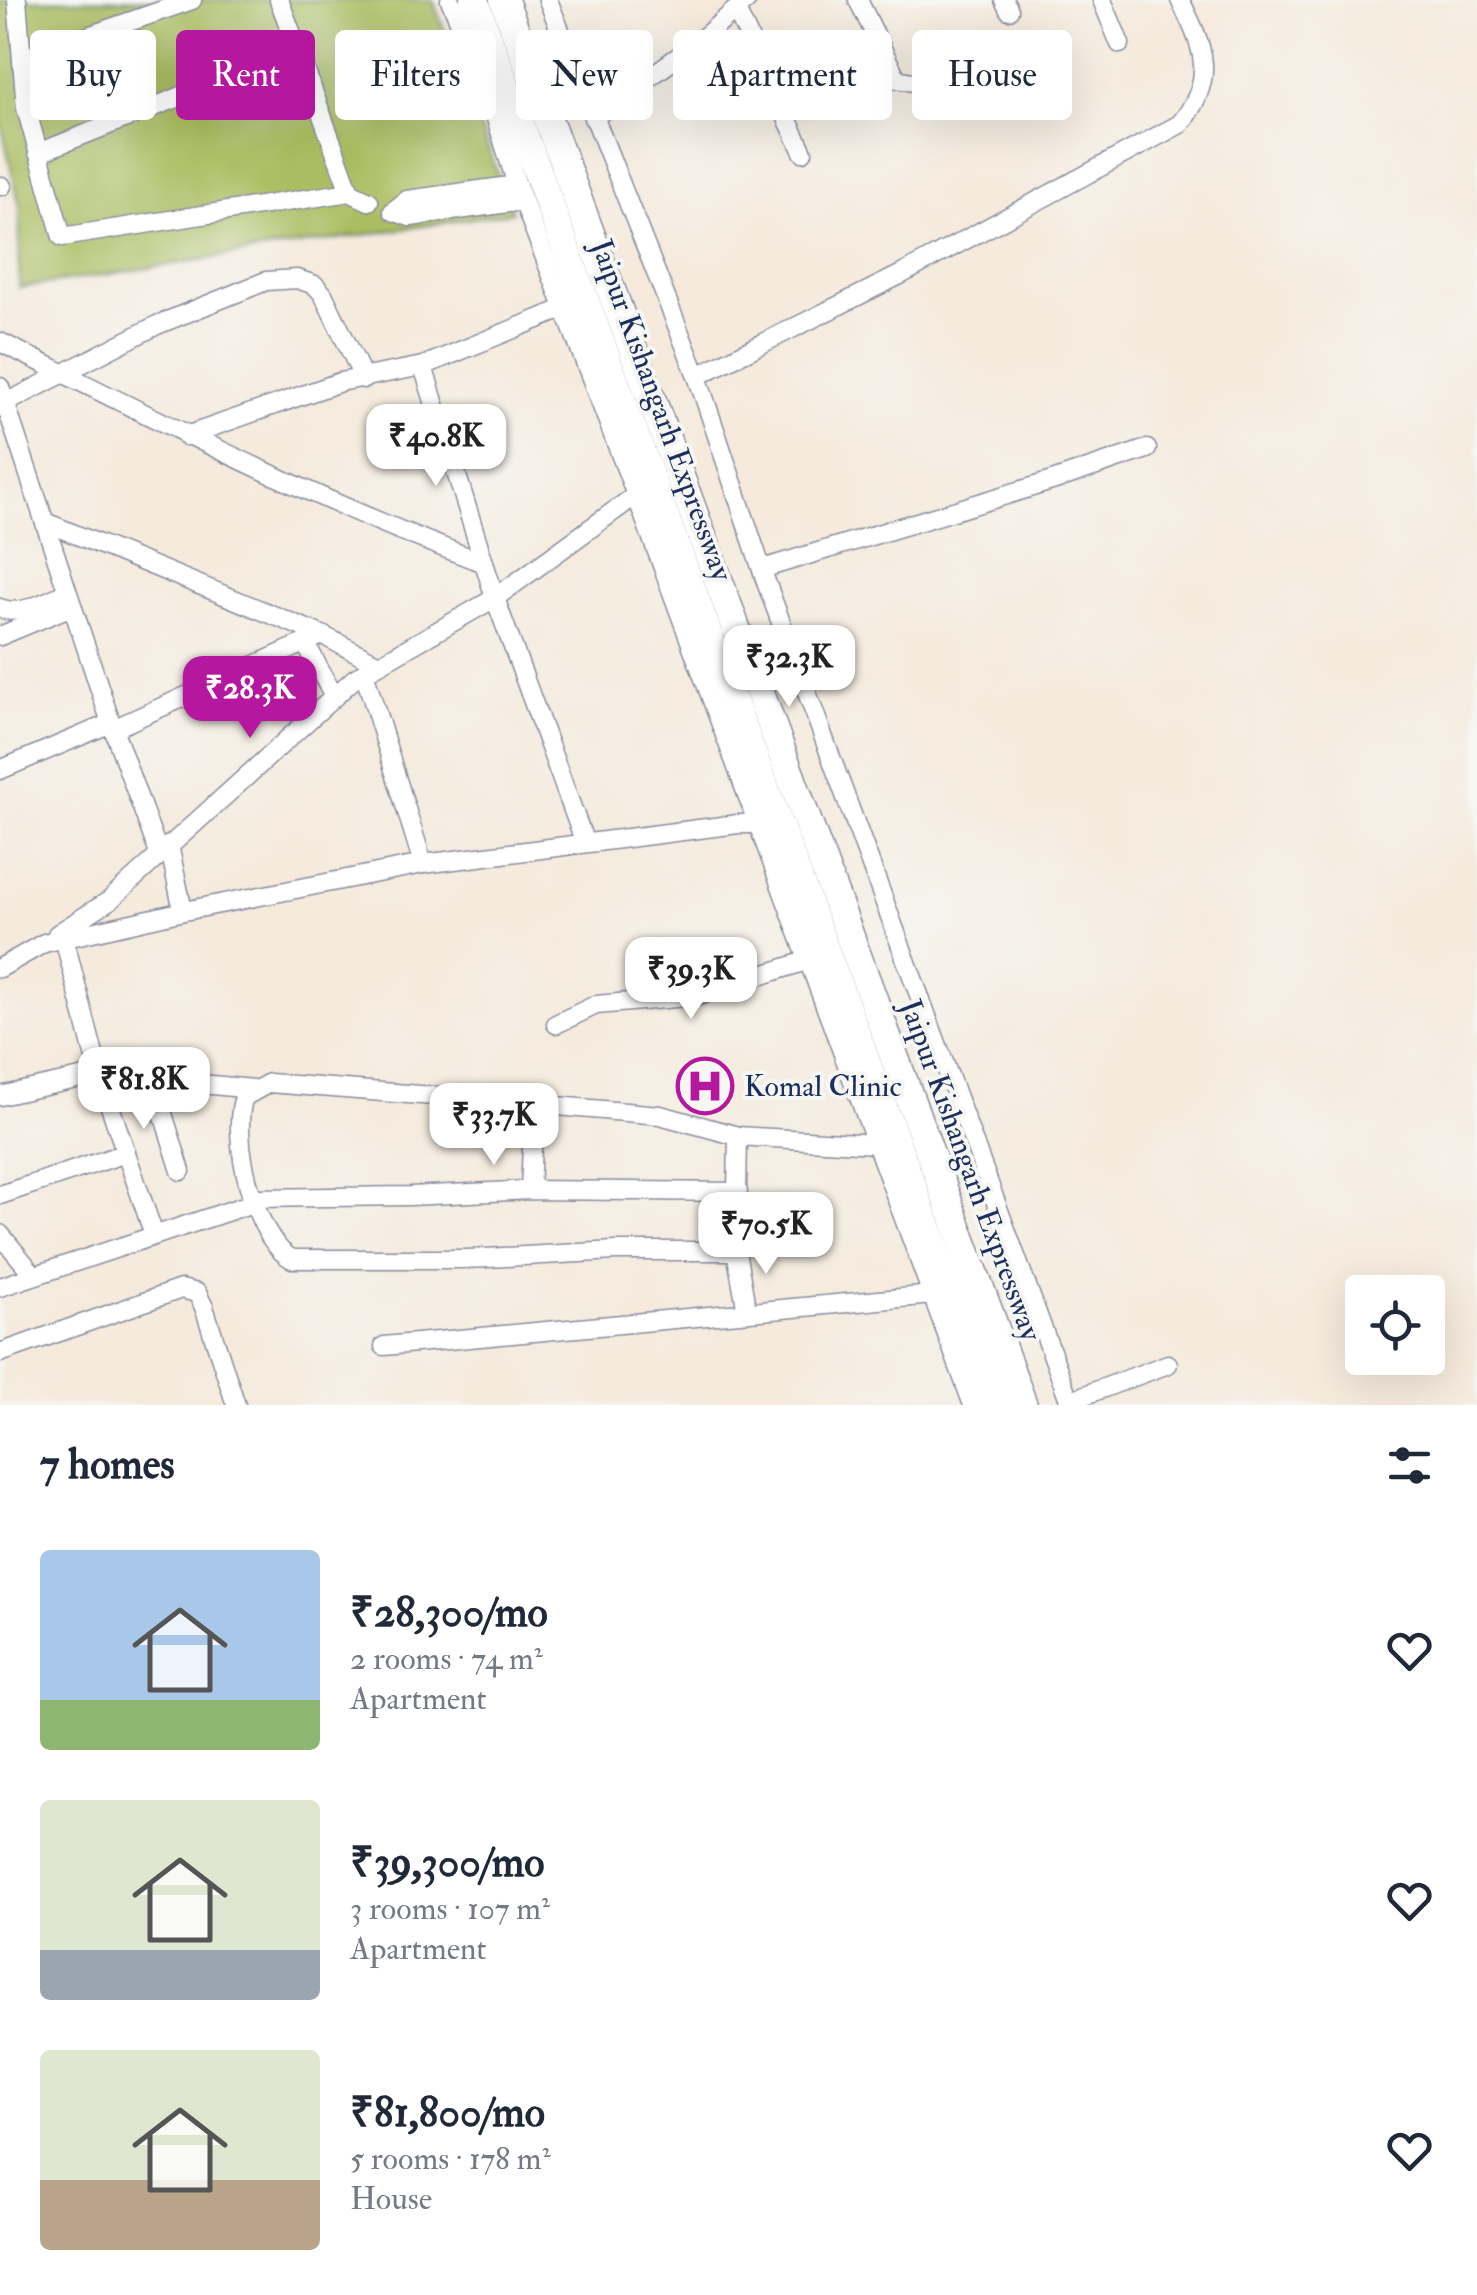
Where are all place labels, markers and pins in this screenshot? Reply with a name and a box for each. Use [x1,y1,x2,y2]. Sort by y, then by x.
pin: ₹40.8K [355,404,517,489]
pin: ₹32.3K [708,625,870,710]
pin: ₹28.3K [169,656,331,741]
pin: ₹39.3K [610,937,772,1022]
pin: ₹81.8K [63,1047,225,1132]
hospital icon: Komal Clinic [675,1056,735,1116]
place label: Komal Clinic [744,1068,902,1105]
pin: ₹33.7K [413,1083,575,1168]
pin: ₹70.5K [685,1192,847,1277]

